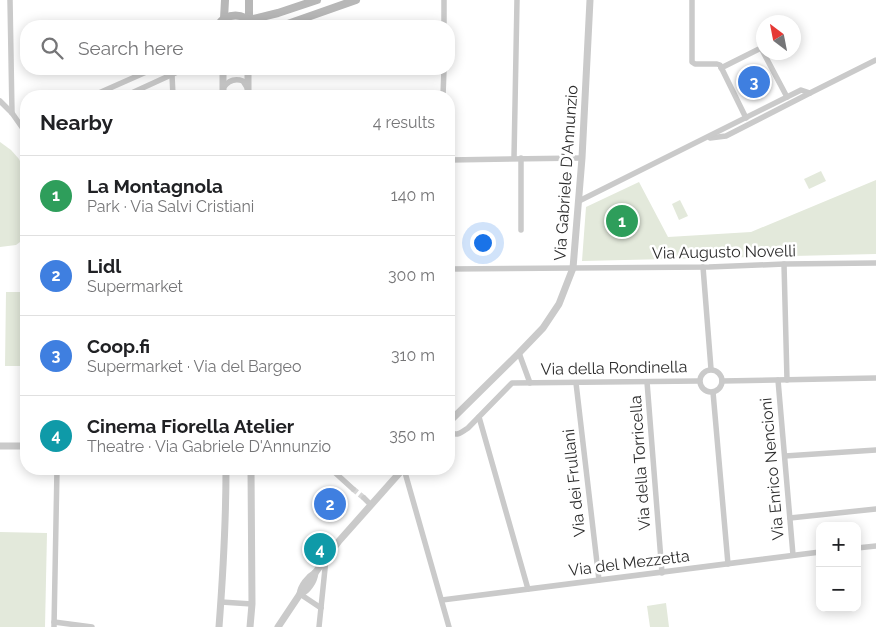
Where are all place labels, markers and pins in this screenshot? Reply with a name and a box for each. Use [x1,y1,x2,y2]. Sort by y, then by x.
pin: 3 [738,63,770,101]
pin: 1 [606,202,638,240]
pin: 2 [314,485,346,523]
pin: 4 [304,530,336,568]

